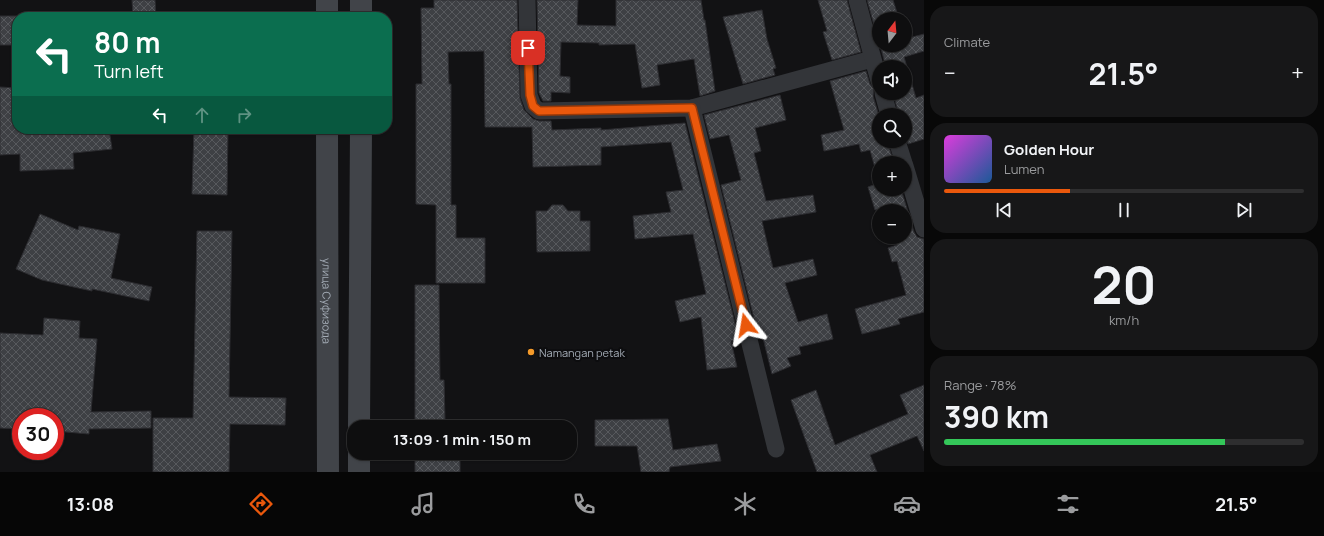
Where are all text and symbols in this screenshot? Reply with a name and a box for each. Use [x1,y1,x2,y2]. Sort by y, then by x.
north arrow [872,12,912,52]
map controls [872,12,912,244]
text: 80 m [94,23,160,61]
icon: left [28,28,80,80]
pin [511,31,545,65]
text: Climate [944,33,990,51]
icon: arrive [517,37,539,59]
text: 21.5° [1089,53,1159,94]
text: − [944,58,956,88]
text: + [1291,58,1304,88]
text: Turn left [94,59,164,83]
button: sound [872,60,912,100]
icon: left [149,104,171,126]
icon: ahead [191,104,213,126]
icon: right [233,104,255,126]
button: search [872,108,912,148]
text: Golden Hour [1004,139,1094,160]
button: + [872,156,912,196]
text: Lumen [1004,160,1044,178]
icon: previous [993,199,1015,221]
icon: pause [1113,199,1135,221]
icon: next [1233,199,1255,221]
button: − [872,204,912,244]
text: 20 [1091,249,1157,320]
street label: улица Суфизода [320,258,335,344]
position arrow [725,304,767,346]
text: km/h [1109,311,1139,329]
place label: Namangan petak [539,345,625,360]
marker: Namangan petak [526,347,536,357]
text: Range · 78% [944,376,1016,394]
text: 390 km [944,396,1049,437]
speed limit sign: 30 [12,408,64,460]
text: 13:09 · 1 min · 150 m [393,429,531,450]
icon: directions [247,490,275,518]
icon: music [409,490,437,518]
icon: phone [570,490,598,518]
icon: climate [731,490,759,518]
icon: car [893,490,921,518]
icon: filters [1054,490,1082,518]
text: 13:08 [67,492,114,516]
text: 21.5° [1215,492,1257,516]

